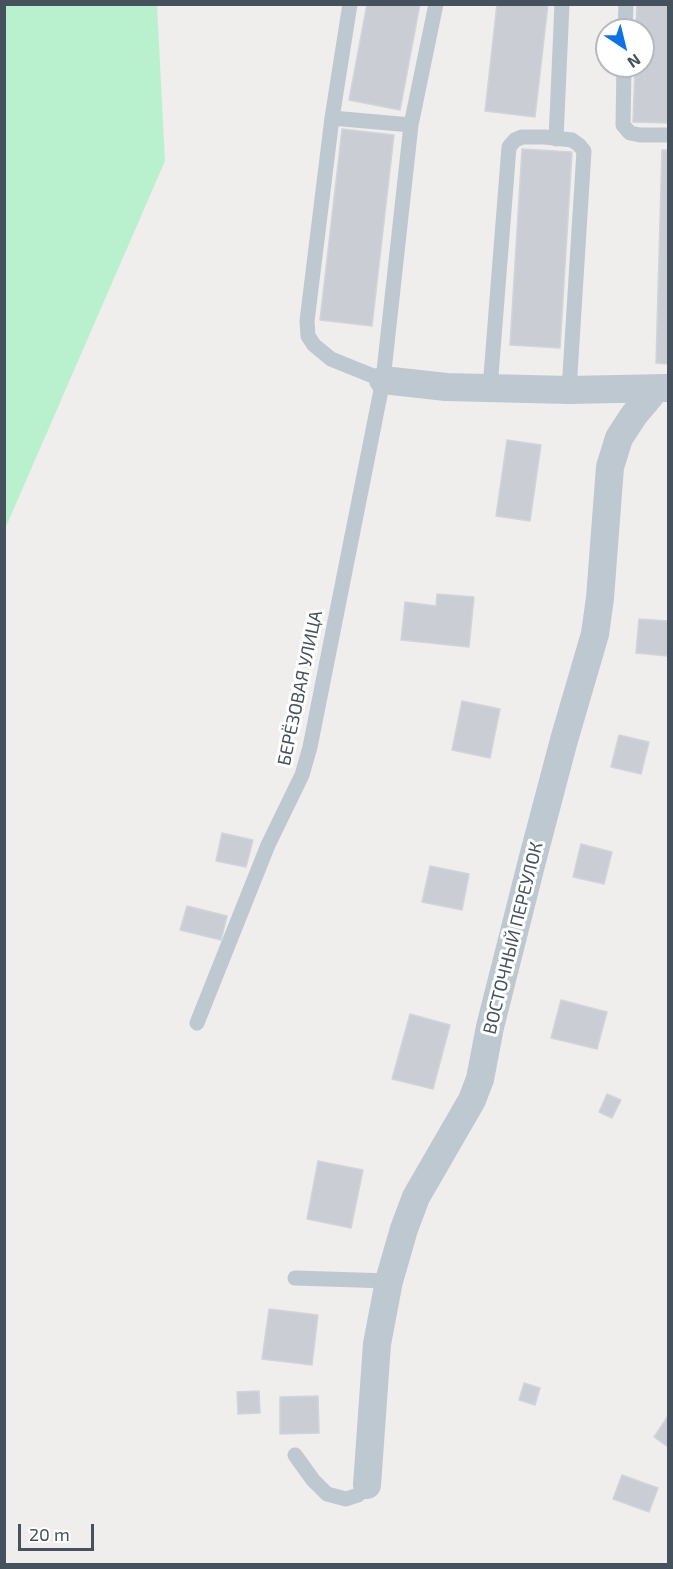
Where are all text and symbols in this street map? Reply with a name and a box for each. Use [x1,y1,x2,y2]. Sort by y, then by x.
north arrow [595,18,655,78]
text: N [624,50,645,73]
street label: БЕРЁЗОВАЯ УЛИЦА [273,608,327,768]
street label: ВОСТОЧНЫЙ ПЕРЕУЛОК [479,840,547,1036]
scale bar [21,1512,98,1550]
text: 20 m [29,1523,70,1545]

